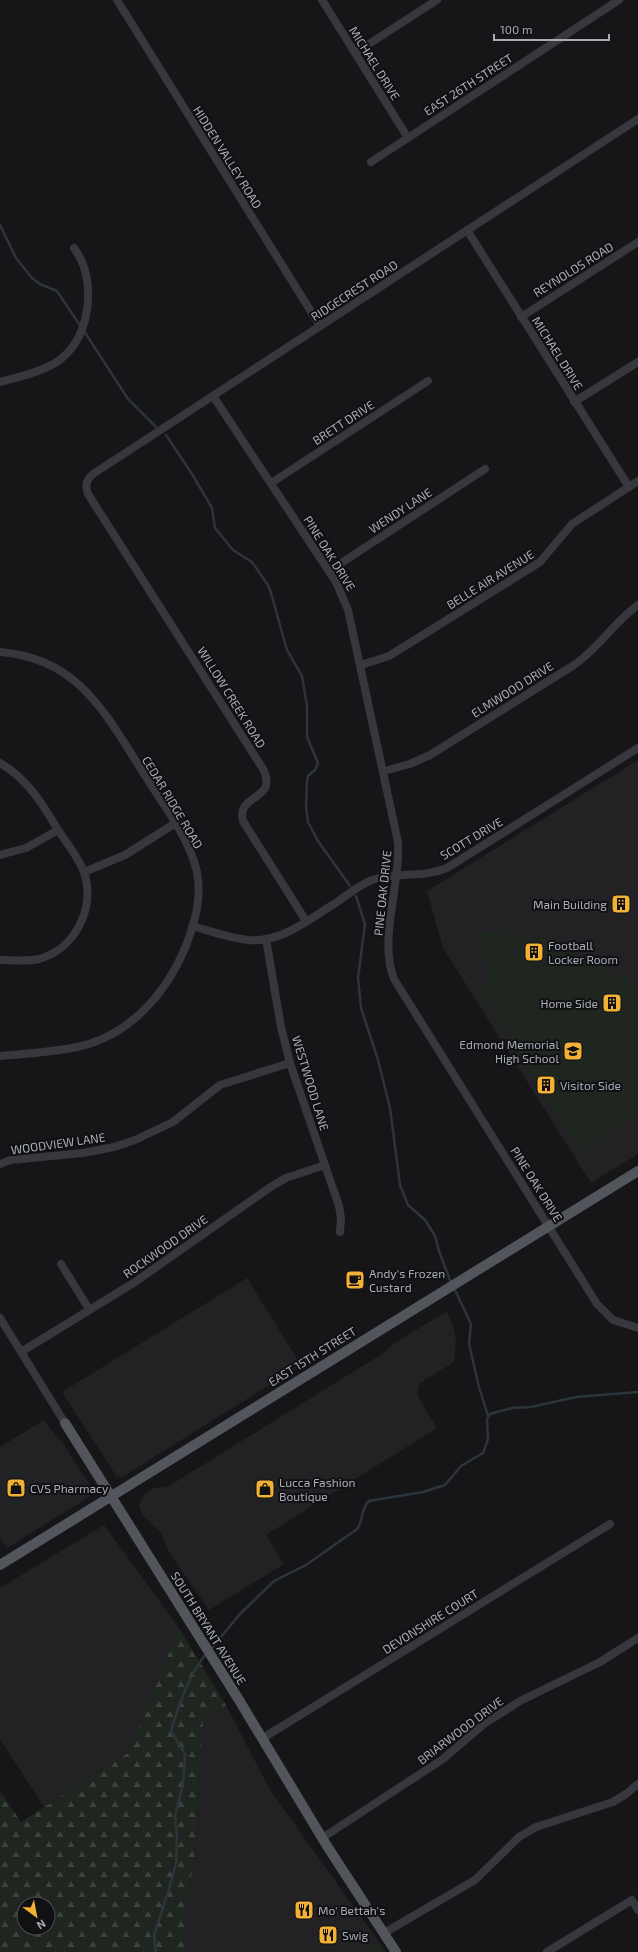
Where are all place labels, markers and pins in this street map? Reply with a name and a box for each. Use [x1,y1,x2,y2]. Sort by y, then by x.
building icon: Main Building [610,893,632,915]
place label: Main Building [533,897,607,911]
place label: Football Locker Room [548,938,618,966]
building icon: Football Locker Room [523,941,545,963]
building icon: Home Side [601,992,623,1014]
place label: Home Side [541,996,598,1010]
place label: Edmond Memorial High School [459,1037,559,1065]
school or university icon: Edmond Memorial High School [562,1040,584,1062]
building icon: Visitor Side [535,1074,557,1096]
place label: Visitor Side [560,1078,621,1092]
place label: Andy's Frozen Custard [369,1266,445,1294]
cafe icon: Andy's Frozen Custard [344,1269,366,1291]
place label: Lucca Fashion Boutique [279,1475,356,1503]
shop icon: CVS Pharmacy [5,1477,27,1499]
shop icon: Lucca Fashion Boutique [254,1478,276,1500]
place label: CVS Pharmacy [30,1481,109,1495]
restaurant icon: Mo' Bettah's [293,1899,315,1921]
place label: Mo' Bettah's [318,1903,385,1917]
restaurant icon: Swig [317,1924,339,1946]
place label: Swig [342,1928,369,1942]

